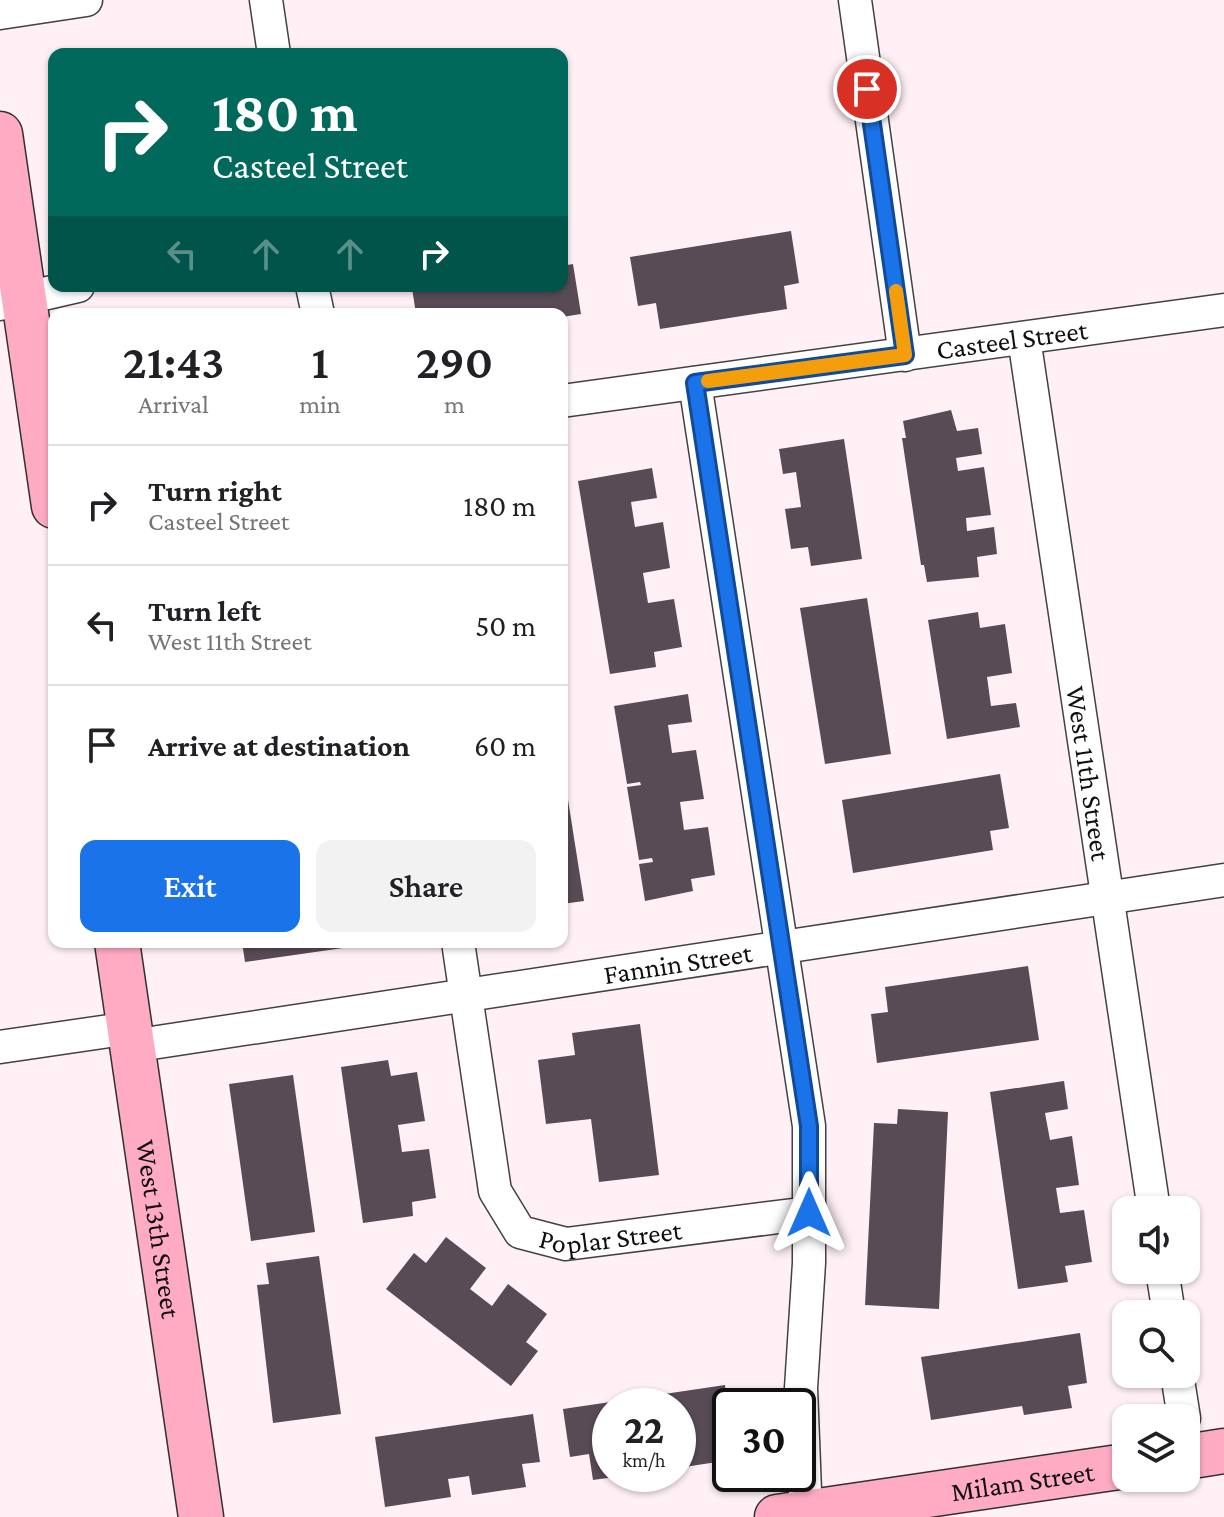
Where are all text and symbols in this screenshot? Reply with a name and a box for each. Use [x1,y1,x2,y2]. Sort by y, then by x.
pin [833,55,901,123]
icon: arrive [845,67,889,111]
icon: right [80,80,184,184]
text: 180 m [212,81,358,143]
text: Casteel Street [212,146,408,186]
icon: left [160,232,204,276]
icon: ahead [244,232,288,276]
icon: ahead [328,232,372,276]
icon: right [412,232,456,276]
street label: Casteel Street [934,314,1090,365]
text: 21:43 [123,335,224,388]
text: 1 [311,335,329,388]
text: 290 [416,335,493,388]
text: Arrival [138,390,209,419]
text: min [299,390,341,419]
text: m [444,390,465,419]
text: Turn right [148,474,282,507]
icon: right [80,483,124,527]
text: 180 m [463,489,536,522]
text: Casteel Street [148,507,289,536]
text: Turn left [148,594,261,627]
icon: left [80,603,124,647]
text: 50 m [475,609,536,642]
text: West 11th Street [148,627,312,656]
street label: West 11th Street [1060,684,1117,863]
icon: arrive [80,723,124,767]
text: Arrive at destination [148,729,410,762]
text: 60 m [474,729,536,762]
button: Exit [80,840,300,932]
button: Share [316,840,536,932]
street label: Fannin Street [602,937,755,990]
street label: West 13th Street [130,1138,187,1321]
position arrow [767,1171,851,1255]
map controls [1112,1196,1200,1492]
button: sound [1112,1196,1200,1284]
street label: Poplar Street [536,1214,684,1260]
button: search [1112,1300,1200,1388]
speed limit sign: 30 [712,1388,816,1492]
button: layers [1112,1404,1200,1492]
text: 22 [624,1407,664,1452]
text: km/h [622,1449,666,1471]
street label: Milam Street [949,1456,1097,1507]

